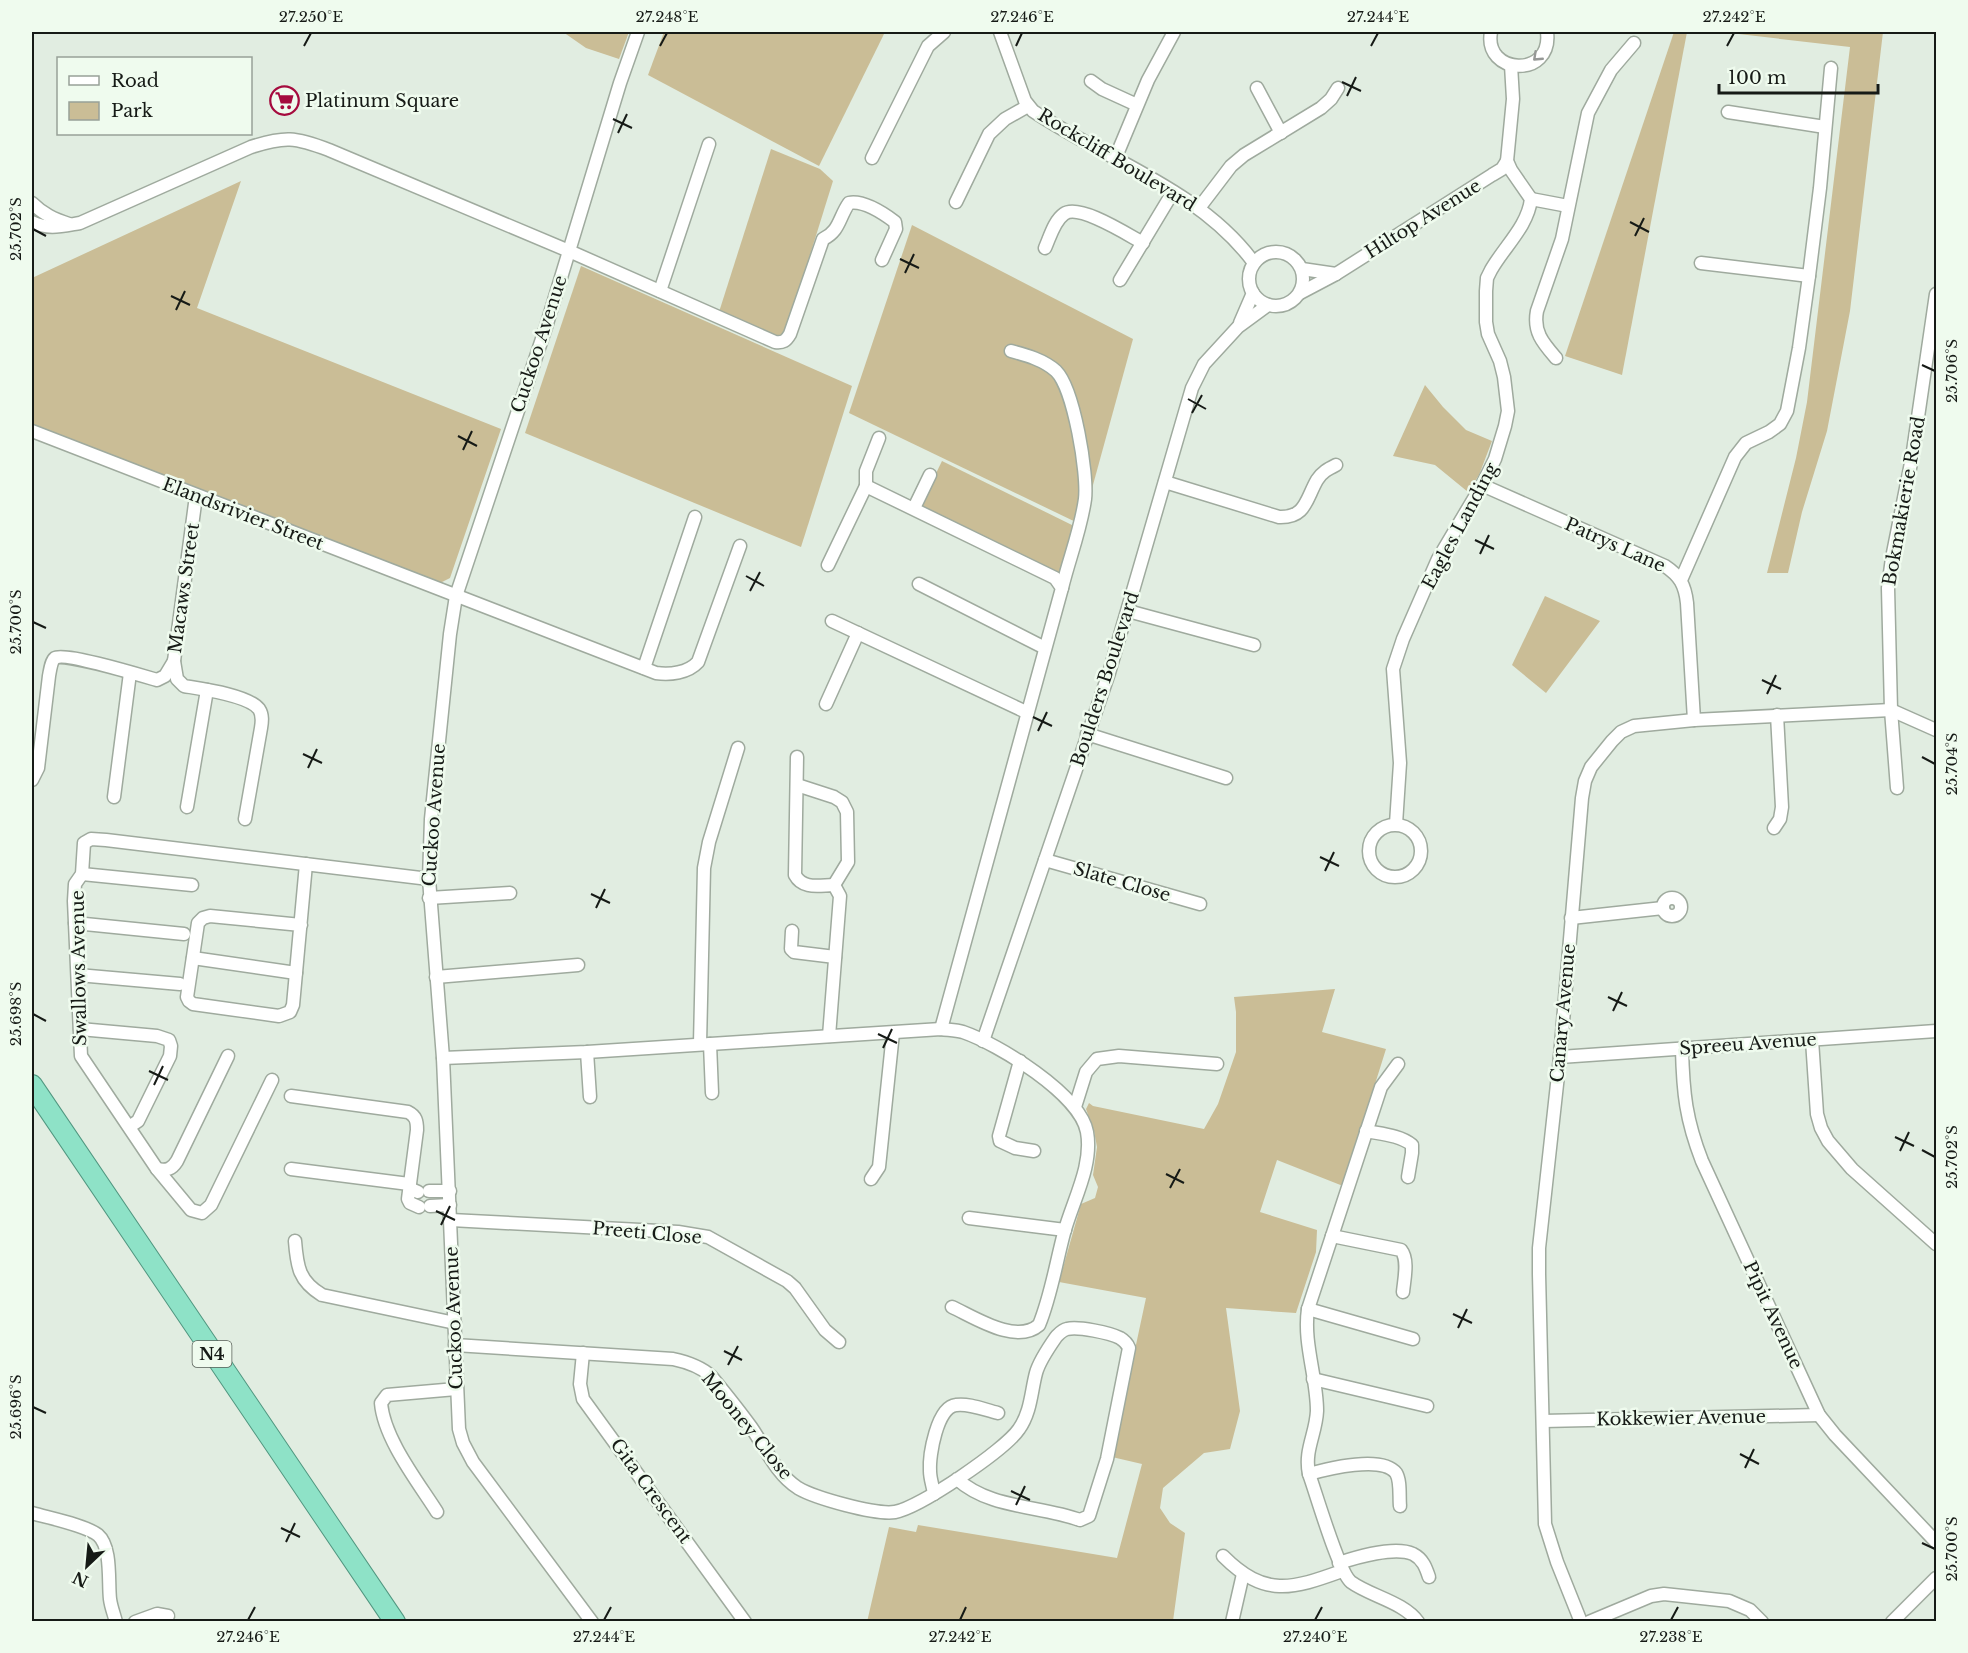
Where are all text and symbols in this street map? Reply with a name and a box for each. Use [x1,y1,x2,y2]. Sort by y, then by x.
text: 27.250°E [279,7,343,26]
text: 27.248°E [635,7,699,26]
text: 27.246°E [990,7,1054,26]
text: 27.244°E [1347,7,1409,26]
text: 27.242°E [1702,7,1766,26]
one-way arrow [1534,50,1544,61]
legend [57,57,252,135]
scale bar [1719,57,1878,95]
text: 100 m [1728,67,1786,89]
text: Road [111,70,159,92]
supermarket icon: Platinum Square [268,85,300,117]
place label: Platinum Square [305,90,459,112]
text: Park [111,100,153,122]
street label: Rockcliff Boulevard [1034,104,1200,216]
street label: Hiltop Avenue [1361,175,1485,263]
text: 25.702°S [6,197,25,261]
street label: Cuckoo Avenue [506,273,572,415]
text: 25.706°S [1942,339,1961,403]
street label: Bokmakierie Road [1878,415,1930,587]
street label: Eagles Landing [1417,459,1503,593]
street label: Elandsrivier Street [159,473,327,555]
street label: Patrys Lane [1561,513,1669,577]
street label: Macaws Street [164,521,204,655]
text: 25.700°S [6,589,25,655]
street label: Boulders Boulevard [1066,589,1144,769]
text: 25.704°S [1942,732,1961,796]
street label: Cuckoo Avenue [418,743,450,887]
street label: Slate Close [1071,858,1173,906]
street label: Swallows Avenue [67,890,91,1046]
street label: Canary Avenue [1546,943,1580,1083]
text: 25.698°S [6,982,25,1046]
street label: Spreeu Avenue [1678,1028,1818,1060]
text: 25.702°S [1942,1125,1961,1189]
street label: Preeti Close [591,1217,703,1249]
street label: Cuckoo Avenue [441,1246,467,1390]
street label: Pipit Avenue [1738,1257,1808,1373]
road number: N4 [192,1341,232,1367]
street label: Mooney Close [697,1368,797,1484]
text: 25.696°S [6,1374,25,1440]
street label: Kokkewier Avenue [1596,1406,1766,1430]
street label: Gita Crescent [606,1434,696,1548]
text: 25.700°S [1942,1516,1961,1582]
north arrow [57,1536,117,1596]
text: N [69,1567,92,1592]
text: 27.246°E [216,1627,280,1646]
text: 27.244°E [573,1627,635,1646]
text: 27.242°E [928,1627,992,1646]
text: 27.240°E [1283,1627,1347,1646]
text: 27.238°E [1639,1627,1703,1646]

